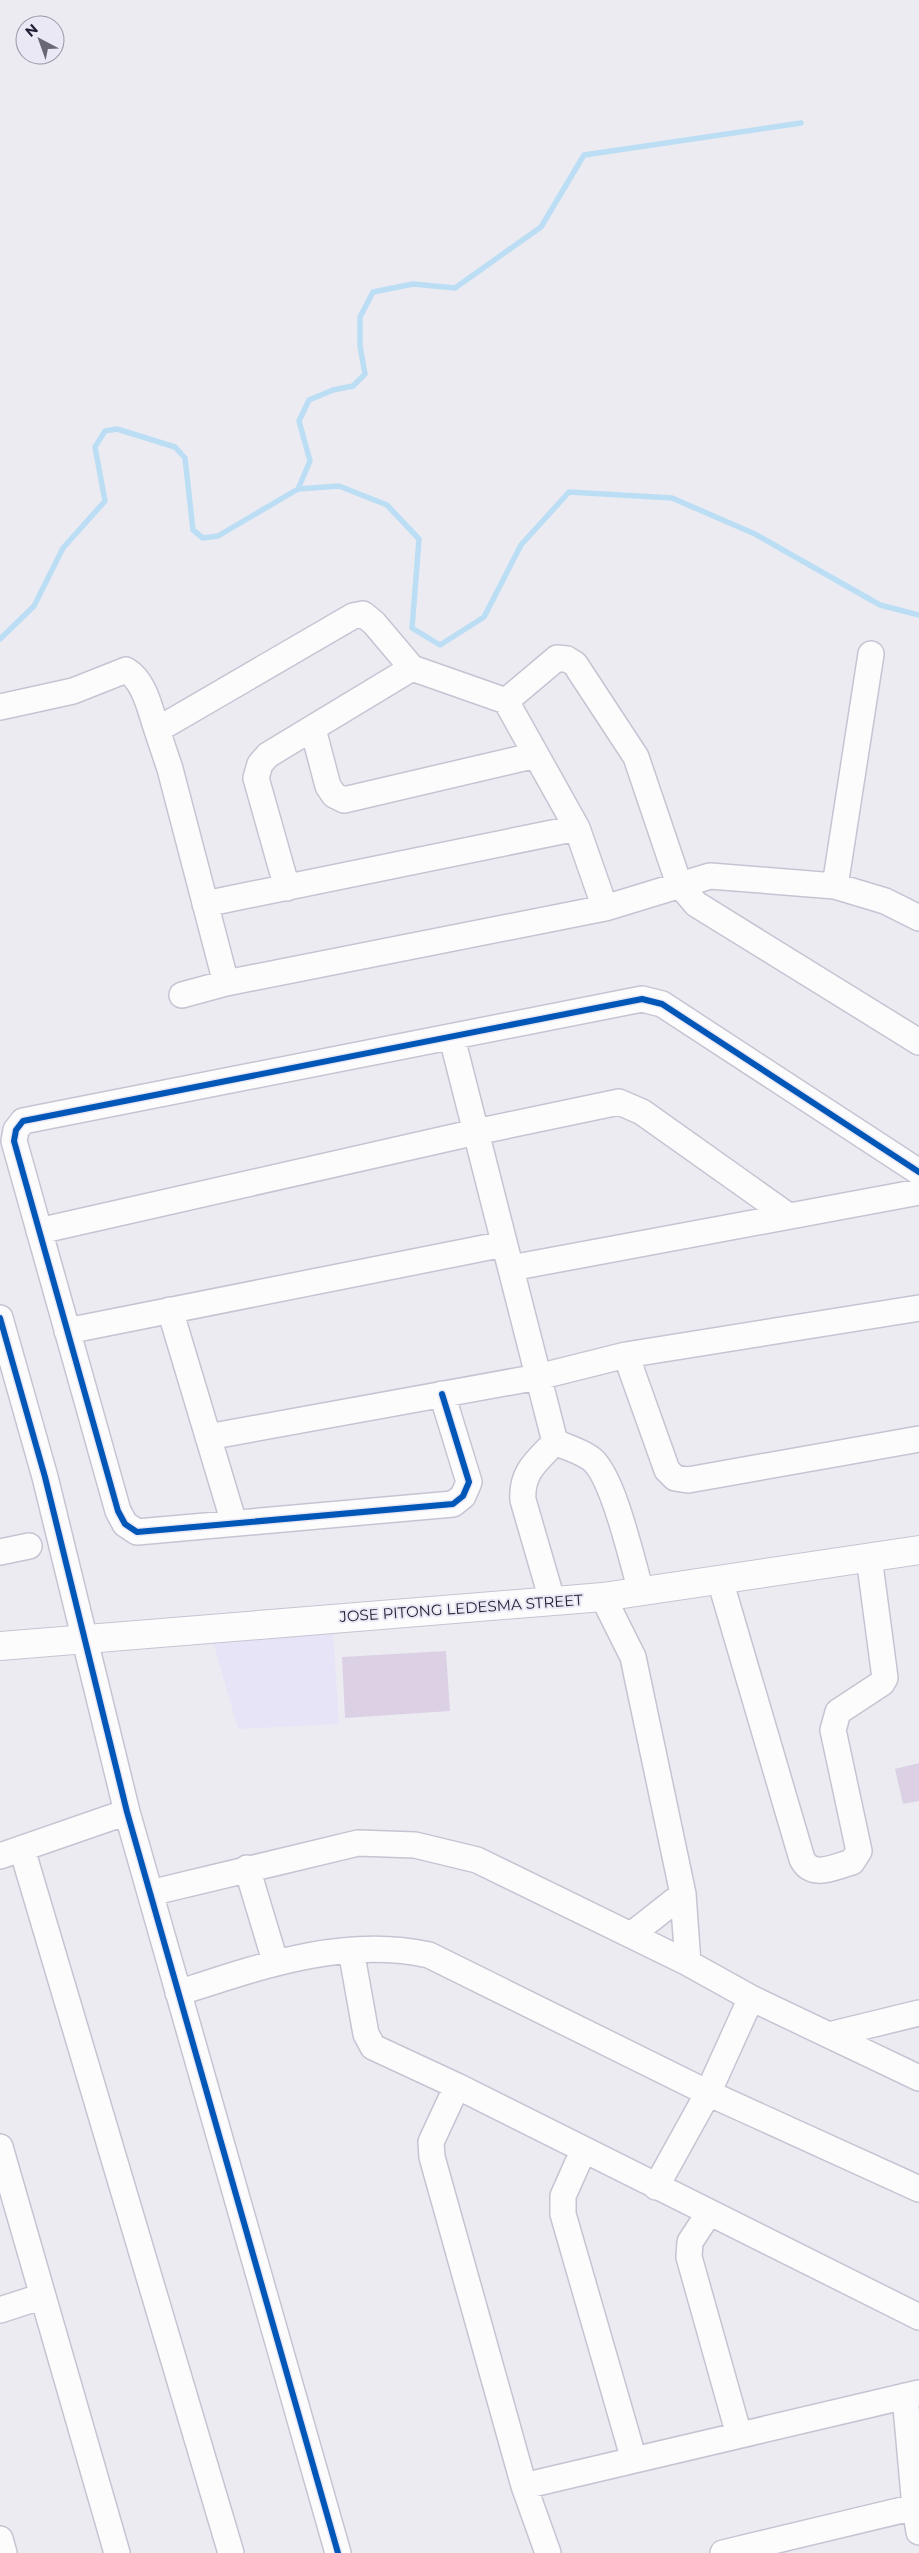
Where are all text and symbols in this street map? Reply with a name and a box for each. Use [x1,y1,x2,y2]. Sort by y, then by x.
north arrow [15,15,65,65]
text: N [21,20,42,41]
street label: JOSE PITONG LEDESMA STREET [338,1590,584,1626]

